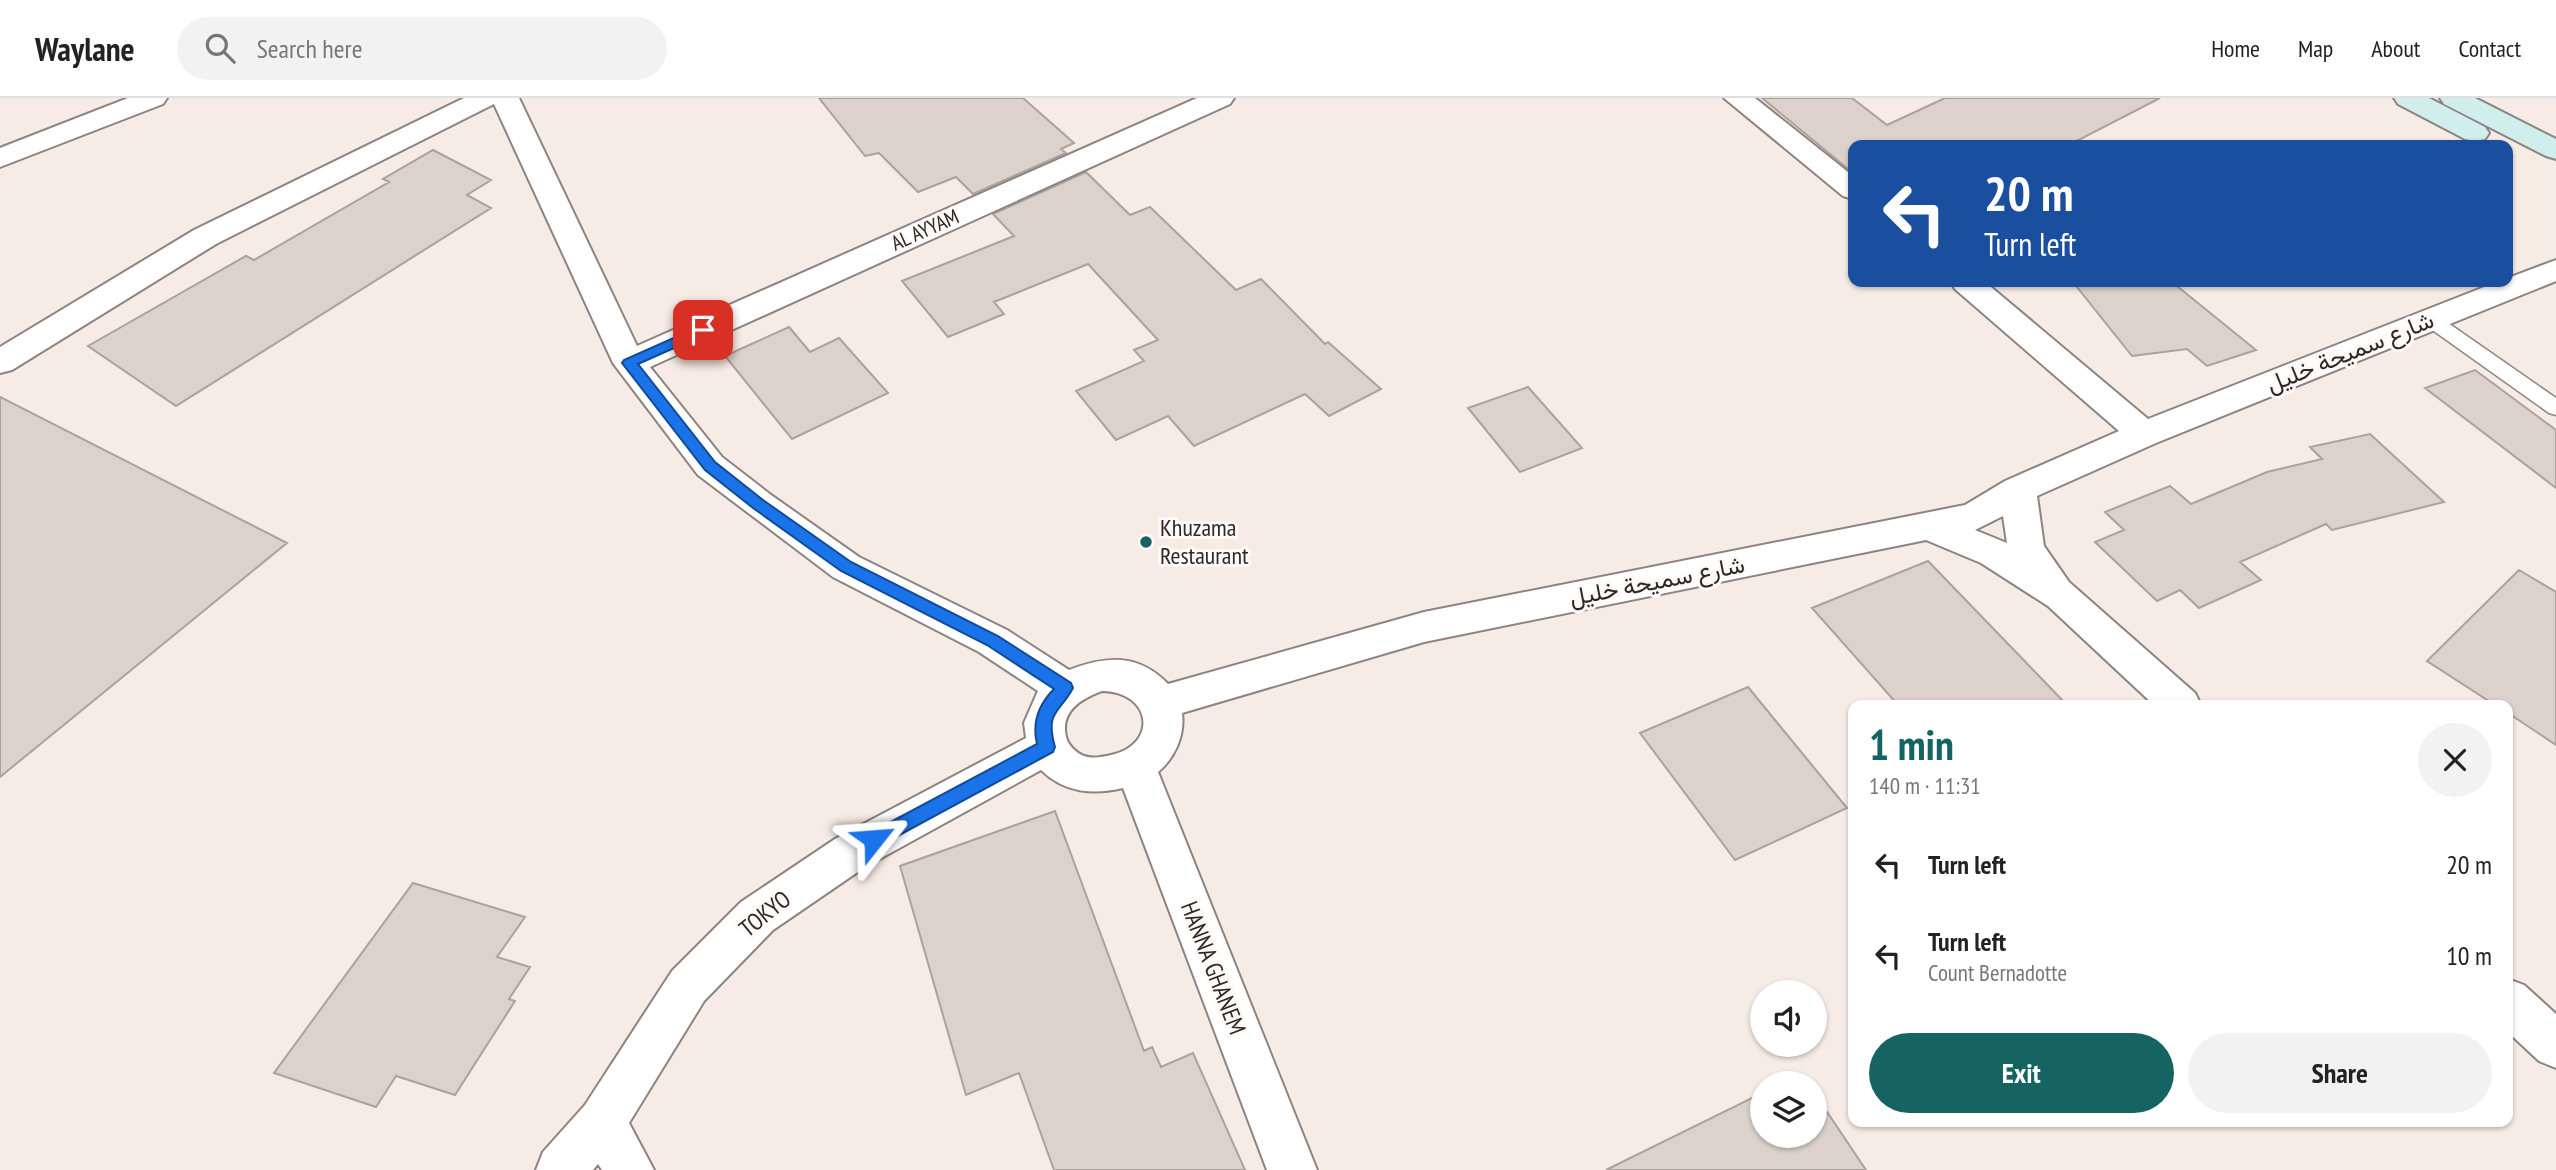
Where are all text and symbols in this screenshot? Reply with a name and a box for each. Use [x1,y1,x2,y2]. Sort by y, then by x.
search box [177,17,667,80]
text: Waylane [35,27,135,70]
icon: search [201,29,239,67]
text: Search here [257,32,362,65]
text: Home [2211,33,2260,64]
text: Map [2298,33,2333,64]
text: About [2371,33,2420,64]
text: Contact [2458,33,2521,64]
text: 20 m [1984,161,2073,225]
icon: left [1869,168,1960,259]
street label: AL AYYAM [887,203,963,256]
text: Turn left [1984,223,2076,265]
pin [673,300,733,360]
street label: شارع سميحة خليل [2262,304,2438,400]
icon: arrive [684,311,722,349]
place label: Khuzama Restaurant [1160,512,1249,571]
marker: Khuzama Restaurant [1138,534,1154,550]
street label: شارع سميحة خليل [1567,548,1747,614]
text: 1 min [1869,717,1954,772]
button: close [2418,723,2492,797]
text: 140 m · 11:31 [1869,771,1981,800]
position arrow [837,802,911,876]
icon: left [1869,846,1907,884]
text: Turn left [1928,848,2006,881]
text: 20 m [2446,848,2492,881]
street label: TOKYO [733,883,797,944]
street label: HANNA GHANEM [1174,897,1253,1039]
text: Turn left [1928,925,2006,958]
icon: left [1869,937,1907,975]
text: 10 m [2446,939,2492,972]
text: Count Bernadotte [1928,958,2067,987]
map controls [1750,980,1827,1148]
button: sound [1750,980,1827,1057]
button: Exit [1869,1033,2174,1113]
button: Share [2188,1033,2492,1113]
button: layers [1750,1071,1827,1148]

